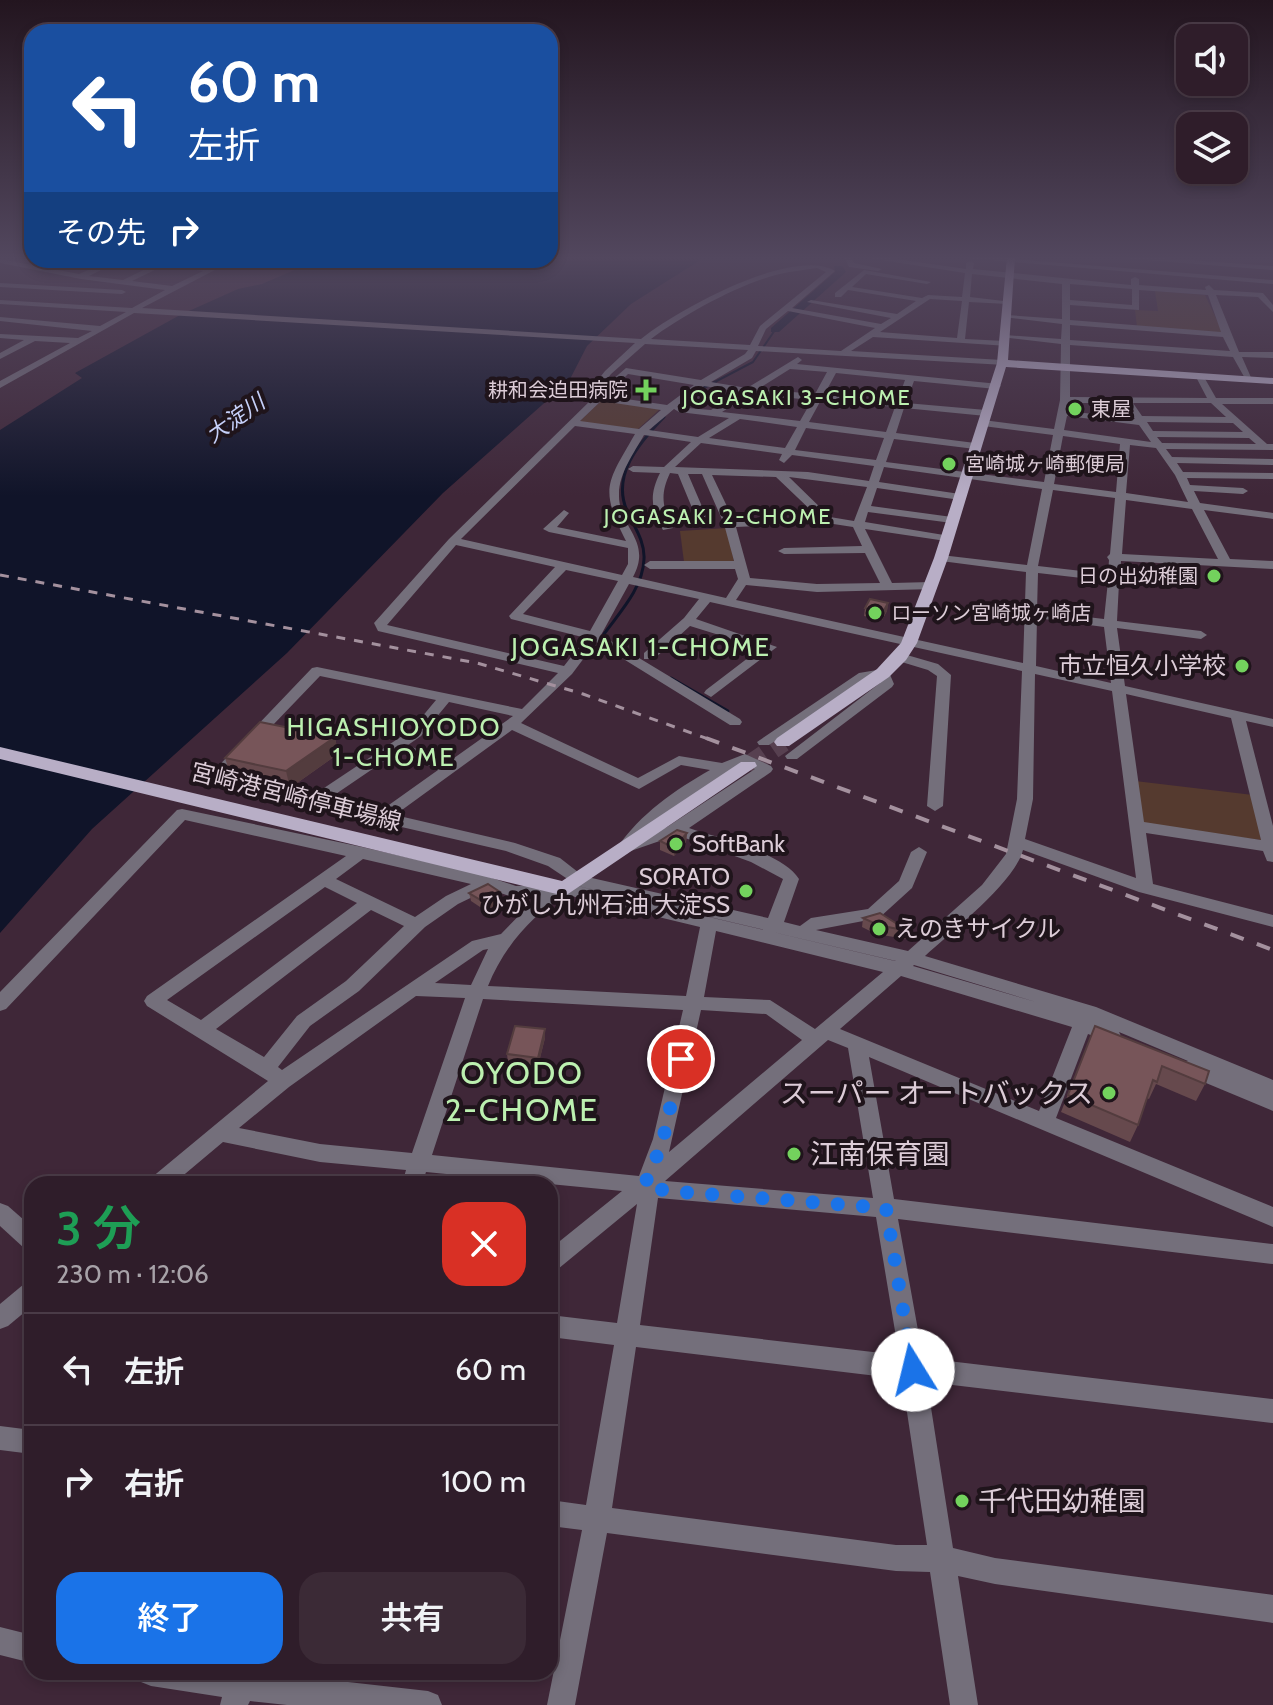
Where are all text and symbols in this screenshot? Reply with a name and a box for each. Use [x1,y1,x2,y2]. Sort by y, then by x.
map controls [1176,24,1248,184]
button: sound [1176,24,1248,96]
text: 60 m [188,48,320,116]
icon: left [56,56,160,160]
button: layers [1176,112,1248,184]
text: 左折 [188,123,260,167]
icon: right [162,208,206,252]
text: その先 [56,214,146,251]
place label: 耕和会迫田病院 [488,378,628,402]
marker: 耕和会迫田病院 [635,379,657,401]
district label: JOGASAKI 3-CHOME [681,384,912,411]
water label: 大淀川 [201,387,272,448]
place label: 東屋 [1091,397,1131,421]
marker: 東屋 [1066,400,1084,418]
place label: 宮崎城ヶ崎郵便局 [965,452,1125,476]
marker: 宮崎城ヶ崎郵便局 [940,455,958,473]
district label: JOGASAKI 2-CHOME [603,503,832,530]
place label: 日の出幼稚園 [1078,564,1198,588]
marker: 日の出幼稚園 [1205,567,1223,585]
place label: ローソン宮崎城ヶ崎店 [891,601,1091,625]
marker: ローソン宮崎城ヶ崎店 [866,604,884,622]
district label: JOGASAKI 1-CHOME [510,631,771,663]
place label: 市立恒久小学校 [1058,651,1226,680]
marker: 市立恒久小学校 [1233,657,1251,675]
district label: HIGASHIOYODO 1-CHOME [287,711,502,773]
street label: 宮崎港宮崎停車場線 [188,756,404,837]
place label: SoftBank [692,829,785,858]
marker: SoftBank [667,835,685,853]
place label: SORATO ひがし九州石油 大淀SS [481,862,730,919]
marker: SORATO ひがし九州石油 大淀SS [737,882,755,900]
place label: えのきサイクル [895,914,1061,943]
marker: えのきサイクル [870,920,888,938]
pin [647,1025,715,1093]
icon: arrive [659,1037,703,1081]
district label: OYODO 2-CHOME [445,1053,599,1129]
place label: スーパー オートバックス [780,1076,1093,1110]
marker: スーパー オートバックス [1100,1084,1118,1102]
place label: 江南保育園 [810,1137,950,1171]
marker: 江南保育園 [785,1145,803,1163]
text: 3 分 [56,1199,141,1257]
button: close [442,1202,526,1286]
text: 230 m · 12:06 [56,1258,209,1290]
position arrow [871,1328,955,1412]
icon: left [56,1347,100,1391]
text: 60 m [455,1351,526,1388]
text: 左折 [124,1353,184,1390]
icon: right [56,1459,100,1503]
text: 100 m [441,1463,526,1500]
text: 右折 [124,1465,184,1502]
place label: 千代田幼稚園 [978,1484,1146,1518]
marker: 千代田幼稚園 [953,1492,971,1510]
button: 終了 [56,1572,283,1664]
button: 共有 [299,1572,526,1664]

